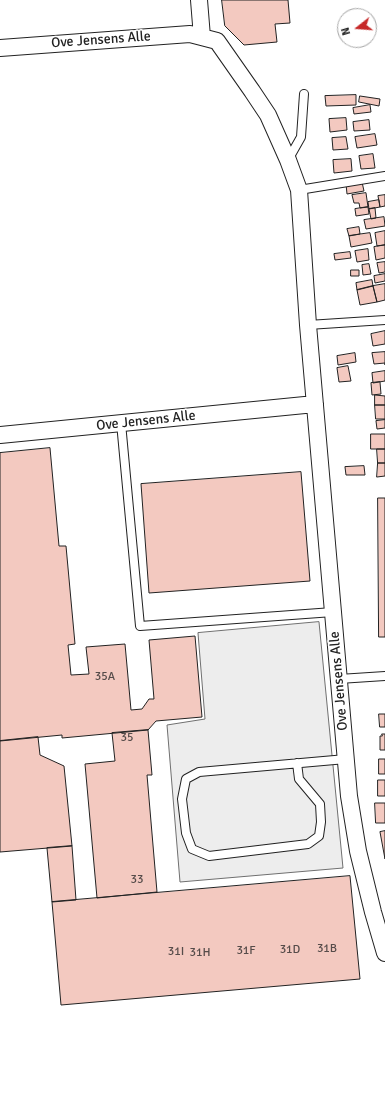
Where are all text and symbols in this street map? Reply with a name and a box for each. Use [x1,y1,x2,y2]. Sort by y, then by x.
north arrow [337,8,377,48]
text: N [339,26,353,37]
street label: Ove Jensens Alle [51,28,151,52]
street label: Ove Jensens Alle [96,407,196,435]
street label: Ove Jensens Alle [326,631,352,731]
house number: 35A [95,670,115,684]
house number: 35 [121,731,133,745]
house number: 33 [131,873,143,887]
house number: 31B [317,942,337,956]
house number: 31D [280,943,300,957]
house number: 31F [236,944,256,958]
house number: 31I [168,945,184,959]
house number: 31H [189,946,211,960]

